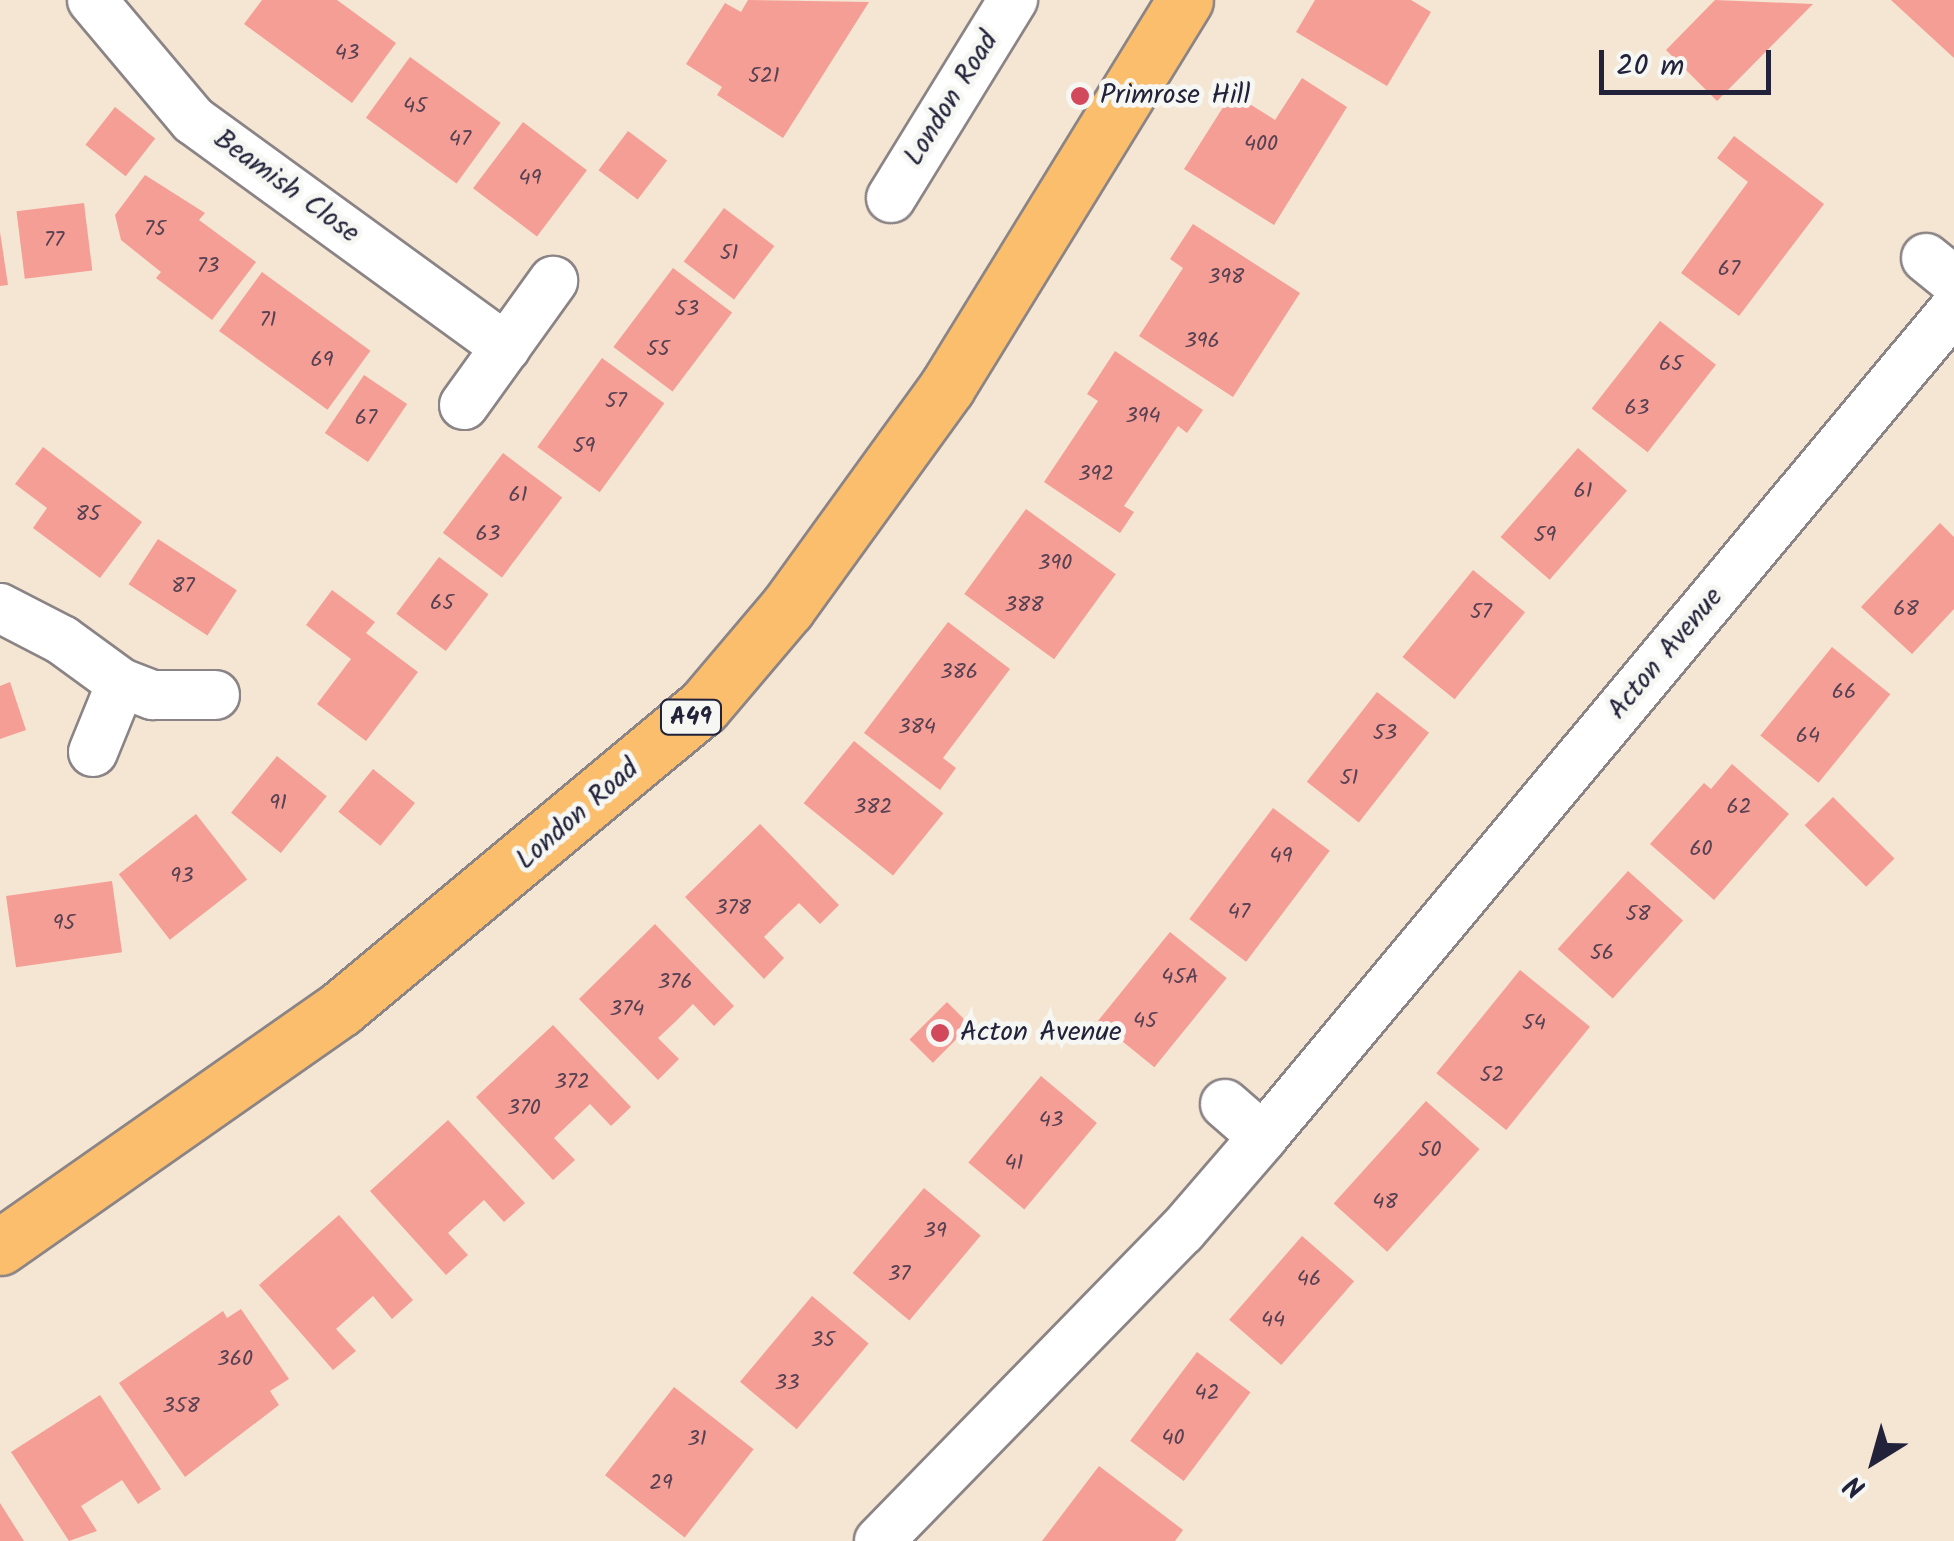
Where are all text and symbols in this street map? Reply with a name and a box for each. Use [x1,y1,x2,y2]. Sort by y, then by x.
street label: London Road [898,26,1006,172]
scale bar [1604,30,1776,92]
house number: 43 [335,41,359,67]
text: 20 m [1616,43,1684,91]
house number: 521 [748,64,780,90]
place label: Primrose Hill [1100,79,1250,113]
marker: Primrose Hill [1069,85,1091,107]
house number: 45 [403,94,427,120]
street label: Beamish Close [207,123,365,251]
house number: 47 [449,127,471,153]
house number: 400 [1244,132,1278,158]
house number: 49 [519,166,541,192]
house number: 75 [144,217,166,243]
house number: 77 [44,228,64,254]
house number: 51 [720,241,738,267]
house number: 73 [197,254,219,280]
house number: 67 [1718,257,1740,283]
house number: 398 [1208,265,1244,291]
house number: 53 [675,297,699,323]
house number: 71 [259,308,277,334]
house number: 396 [1184,329,1220,355]
house number: 55 [646,337,670,363]
house number: 69 [311,348,333,374]
house number: 65 [1659,352,1683,378]
house number: 57 [605,389,627,415]
house number: 63 [1625,396,1649,422]
house number: 394 [1125,404,1161,430]
house number: 67 [355,406,377,432]
house number: 59 [573,434,595,460]
house number: 392 [1078,462,1114,488]
house number: 61 [1573,479,1593,505]
house number: 61 [508,483,528,509]
house number: 85 [75,502,101,528]
house number: 63 [476,522,500,548]
house number: 59 [1534,523,1556,549]
house number: 390 [1038,551,1072,577]
house number: 87 [171,574,195,600]
street label: Acton Avenue [1601,581,1731,727]
house number: 65 [430,591,454,617]
house number: 388 [1004,593,1044,619]
house number: 68 [1893,597,1919,623]
house number: 57 [1470,600,1492,626]
house number: 386 [940,660,978,686]
house number: 66 [1832,680,1856,706]
road number: A49 [658,697,724,737]
house number: 384 [898,715,936,741]
house number: 53 [1373,721,1397,747]
house number: 64 [1796,724,1820,750]
street label: London Road [510,753,646,877]
house number: 51 [1340,766,1358,792]
house number: 91 [269,791,287,817]
house number: 382 [854,795,892,821]
house number: 62 [1726,795,1752,821]
house number: 60 [1689,837,1713,863]
house number: 49 [1270,844,1292,870]
house number: 93 [170,864,194,890]
house number: 378 [715,896,751,922]
house number: 47 [1228,900,1250,926]
house number: 58 [1625,902,1651,928]
house number: 95 [53,911,75,937]
house number: 56 [1590,941,1614,967]
house number: 45A [1161,965,1199,991]
house number: 376 [658,970,692,996]
house number: 374 [610,997,644,1023]
house number: 45 [1133,1009,1157,1035]
house number: 54 [1522,1011,1546,1037]
place label: Acton Avenue [960,1016,1122,1050]
marker: Acton Avenue [929,1022,951,1044]
house number: 52 [1480,1063,1504,1089]
house number: 372 [554,1070,590,1096]
house number: 370 [507,1096,541,1122]
house number: 43 [1039,1108,1063,1134]
house number: 50 [1419,1138,1441,1164]
house number: 41 [1004,1151,1024,1177]
house number: 48 [1372,1190,1398,1216]
house number: 39 [923,1219,947,1245]
house number: 37 [888,1262,910,1288]
house number: 46 [1297,1267,1321,1293]
house number: 44 [1261,1308,1285,1334]
house number: 35 [811,1328,835,1354]
house number: 360 [217,1347,253,1373]
house number: 33 [774,1371,800,1397]
house number: 42 [1195,1381,1219,1407]
house number: 358 [162,1394,200,1420]
north arrow [1824,1411,1924,1511]
house number: 40 [1161,1426,1185,1452]
house number: 31 [687,1427,707,1453]
text: N [1835,1462,1876,1509]
house number: 29 [649,1471,673,1497]

